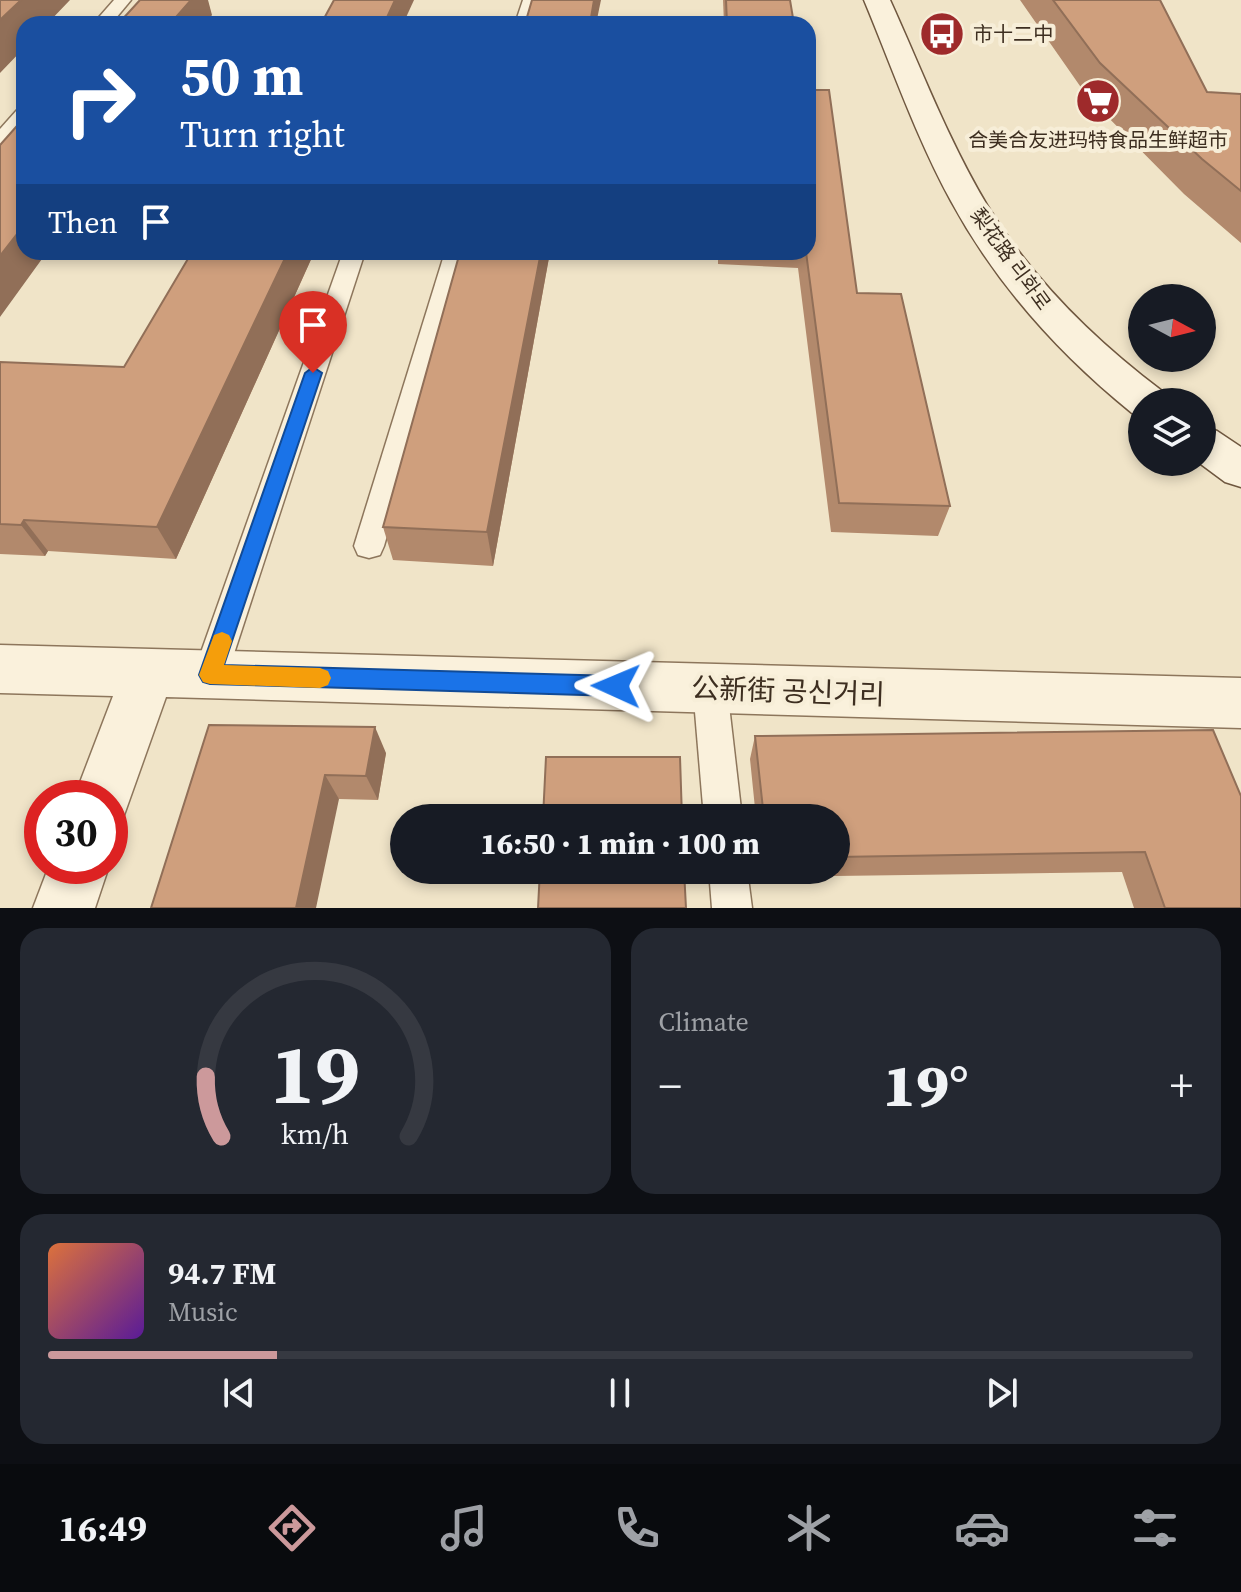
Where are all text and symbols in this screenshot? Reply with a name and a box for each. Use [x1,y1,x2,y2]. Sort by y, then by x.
bus stop icon: 市十二中 [918,10,966,58]
place label: 市十二中 [973,20,1053,48]
text: 50 m [180,37,303,114]
icon: right [48,48,152,152]
supermarket icon: 合美合友进玛特食品生鲜超市 [1074,77,1122,125]
text: Turn right [180,110,345,159]
place label: 合美合友进玛特食品生鲜超市 [968,126,1228,154]
icon: arrive [134,200,178,244]
text: Then [48,202,118,243]
street label: 梨花路 리화로 [964,202,1058,316]
north arrow [1128,284,1216,372]
map controls [1128,284,1216,476]
pin [279,291,347,373]
icon: arrive [291,303,335,347]
button: layers [1128,388,1216,476]
position arrow [574,644,658,728]
street label: 公新街 공신거리 [691,669,885,713]
speed limit sign: 30 [24,780,128,884]
text: 16:50 · 1 min · 100 m [480,823,760,864]
text: Climate [659,1004,749,1040]
text: 19 [270,1017,360,1131]
text: 19° [883,1044,969,1126]
text: − [659,1055,682,1116]
text: + [1170,1055,1193,1116]
text: km/h [281,1114,349,1154]
text: 94.7 FM [168,1253,276,1294]
text: Music [168,1294,238,1330]
icon: previous [217,1371,261,1415]
icon: pause [598,1371,642,1415]
icon: next [980,1371,1024,1415]
icon: directions [264,1500,320,1556]
icon: music [436,1500,492,1556]
icon: phone [609,1500,665,1556]
icon: climate [781,1500,837,1556]
icon: car [954,1500,1010,1556]
icon: filters [1127,1500,1183,1556]
text: 16:49 [58,1504,147,1553]

